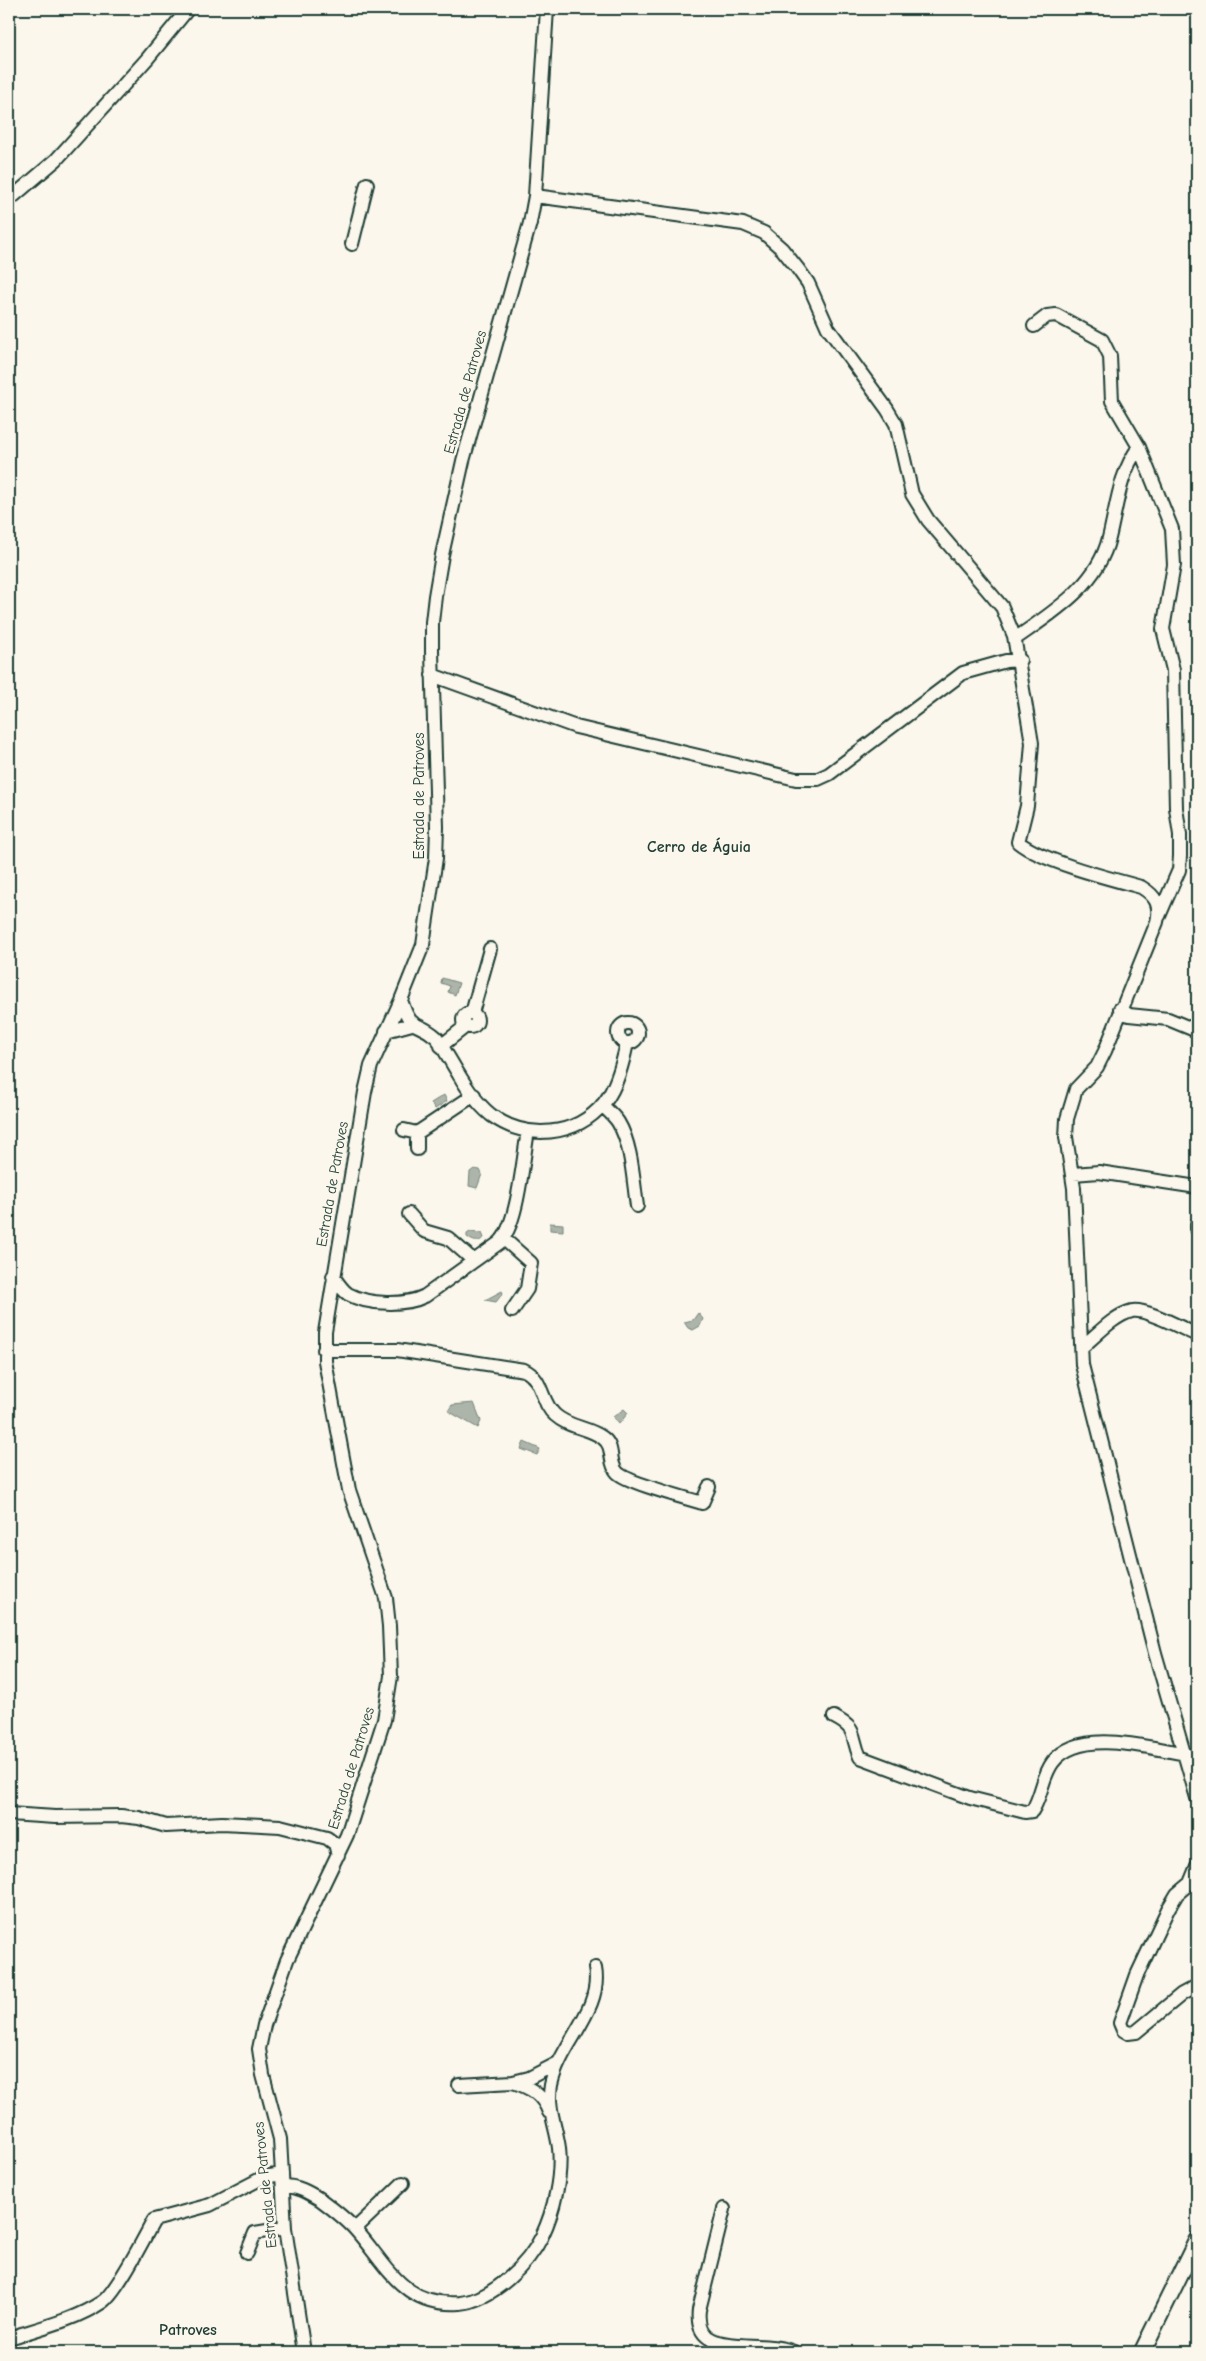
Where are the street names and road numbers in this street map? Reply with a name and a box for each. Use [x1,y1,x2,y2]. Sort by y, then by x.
street label: Estrada de Patroves [440,328,490,456]
street label: Estrada de Patroves [410,732,428,860]
street label: Estrada de Patroves [312,1120,352,1248]
street label: Estrada de Patroves [324,1705,378,1831]
street label: Estrada de Patroves [249,2121,281,2249]

